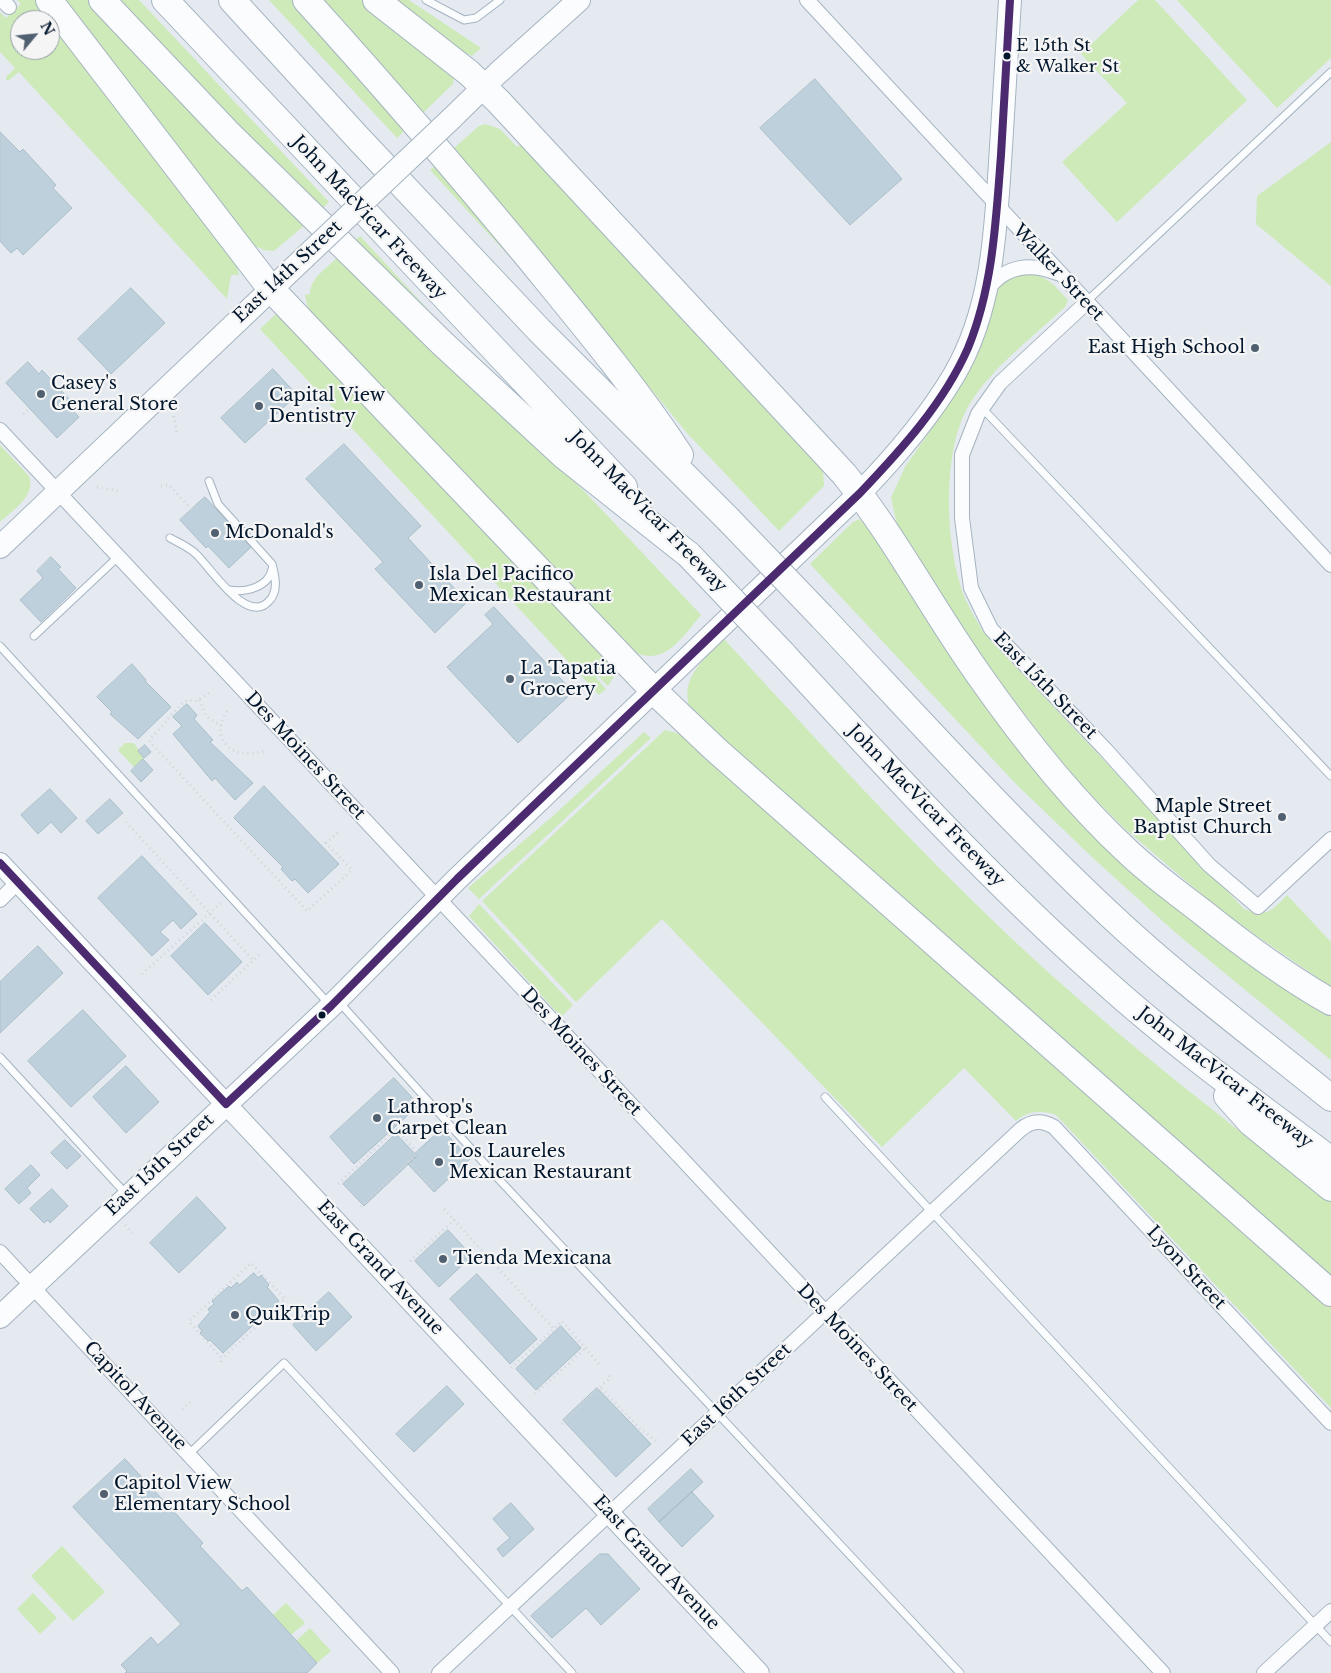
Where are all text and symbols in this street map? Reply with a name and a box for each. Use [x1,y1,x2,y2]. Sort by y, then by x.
north arrow [10,10,60,60]
text: N [36,18,58,38]
place label: E 15th St & Walker St [1016,36,1119,76]
marker: E 15th St & Walker St [1002,51,1012,61]
street label: John MacVicar Freeway [287,131,451,305]
street label: East 14th Street [229,216,347,328]
street label: Walker Street [1008,220,1108,326]
place label: East High School [1088,337,1245,359]
marker: East High School [1249,342,1261,354]
place label: Casey's General Store [51,373,178,416]
place label: Capital View Dentistry [269,385,385,428]
marker: Casey's General Store [35,388,47,400]
marker: Capital View Dentistry [253,400,265,412]
street label: John MacVicar Freeway [565,427,731,597]
place label: McDonald's [225,522,334,544]
marker: McDonald's [209,527,221,539]
place label: Isla Del Pacifico Mexican Restaurant [429,564,612,606]
marker: Isla Del Pacifico Mexican Restaurant [413,579,425,591]
street label: East 15th Street [989,628,1101,744]
place label: La Tapatia Grocery [520,658,616,701]
marker: La Tapatia Grocery [504,673,516,685]
street label: Des Moines Street [240,688,370,824]
street label: John MacVicar Freeway [843,721,1009,891]
place label: Maple Street Baptist Church [1134,796,1272,839]
marker: Maple Street Baptist Church [1276,811,1288,823]
street label: Des Moines Street [516,984,646,1120]
street label: John MacVicar Freeway [1133,1003,1317,1153]
unlabelled marker [317,1010,327,1020]
place label: Lathrop's Carpet Clean [387,1097,507,1140]
street label: East 15th Street [101,1109,219,1221]
marker: Lathrop's Carpet Clean [371,1112,383,1124]
place label: Los Laureles Mexican Restaurant [449,1141,632,1184]
marker: Los Laureles Mexican Restaurant [433,1156,445,1168]
street label: East Grand Avenue [312,1196,448,1340]
street label: Lyon Street [1142,1222,1230,1314]
place label: Tienda Mexicana [453,1248,612,1270]
marker: Tienda Mexicana [437,1253,449,1265]
street label: Des Moines Street [792,1280,922,1416]
place label: QuikTrip [245,1304,330,1326]
marker: QuikTrip [229,1309,241,1321]
street label: Capitol Avenue [79,1337,191,1455]
street label: East 16th Street [678,1339,796,1451]
place label: Capitol View Elementary School [114,1473,290,1516]
marker: Capitol View Elementary School [98,1488,110,1500]
street label: East Grand Avenue [588,1491,724,1635]

